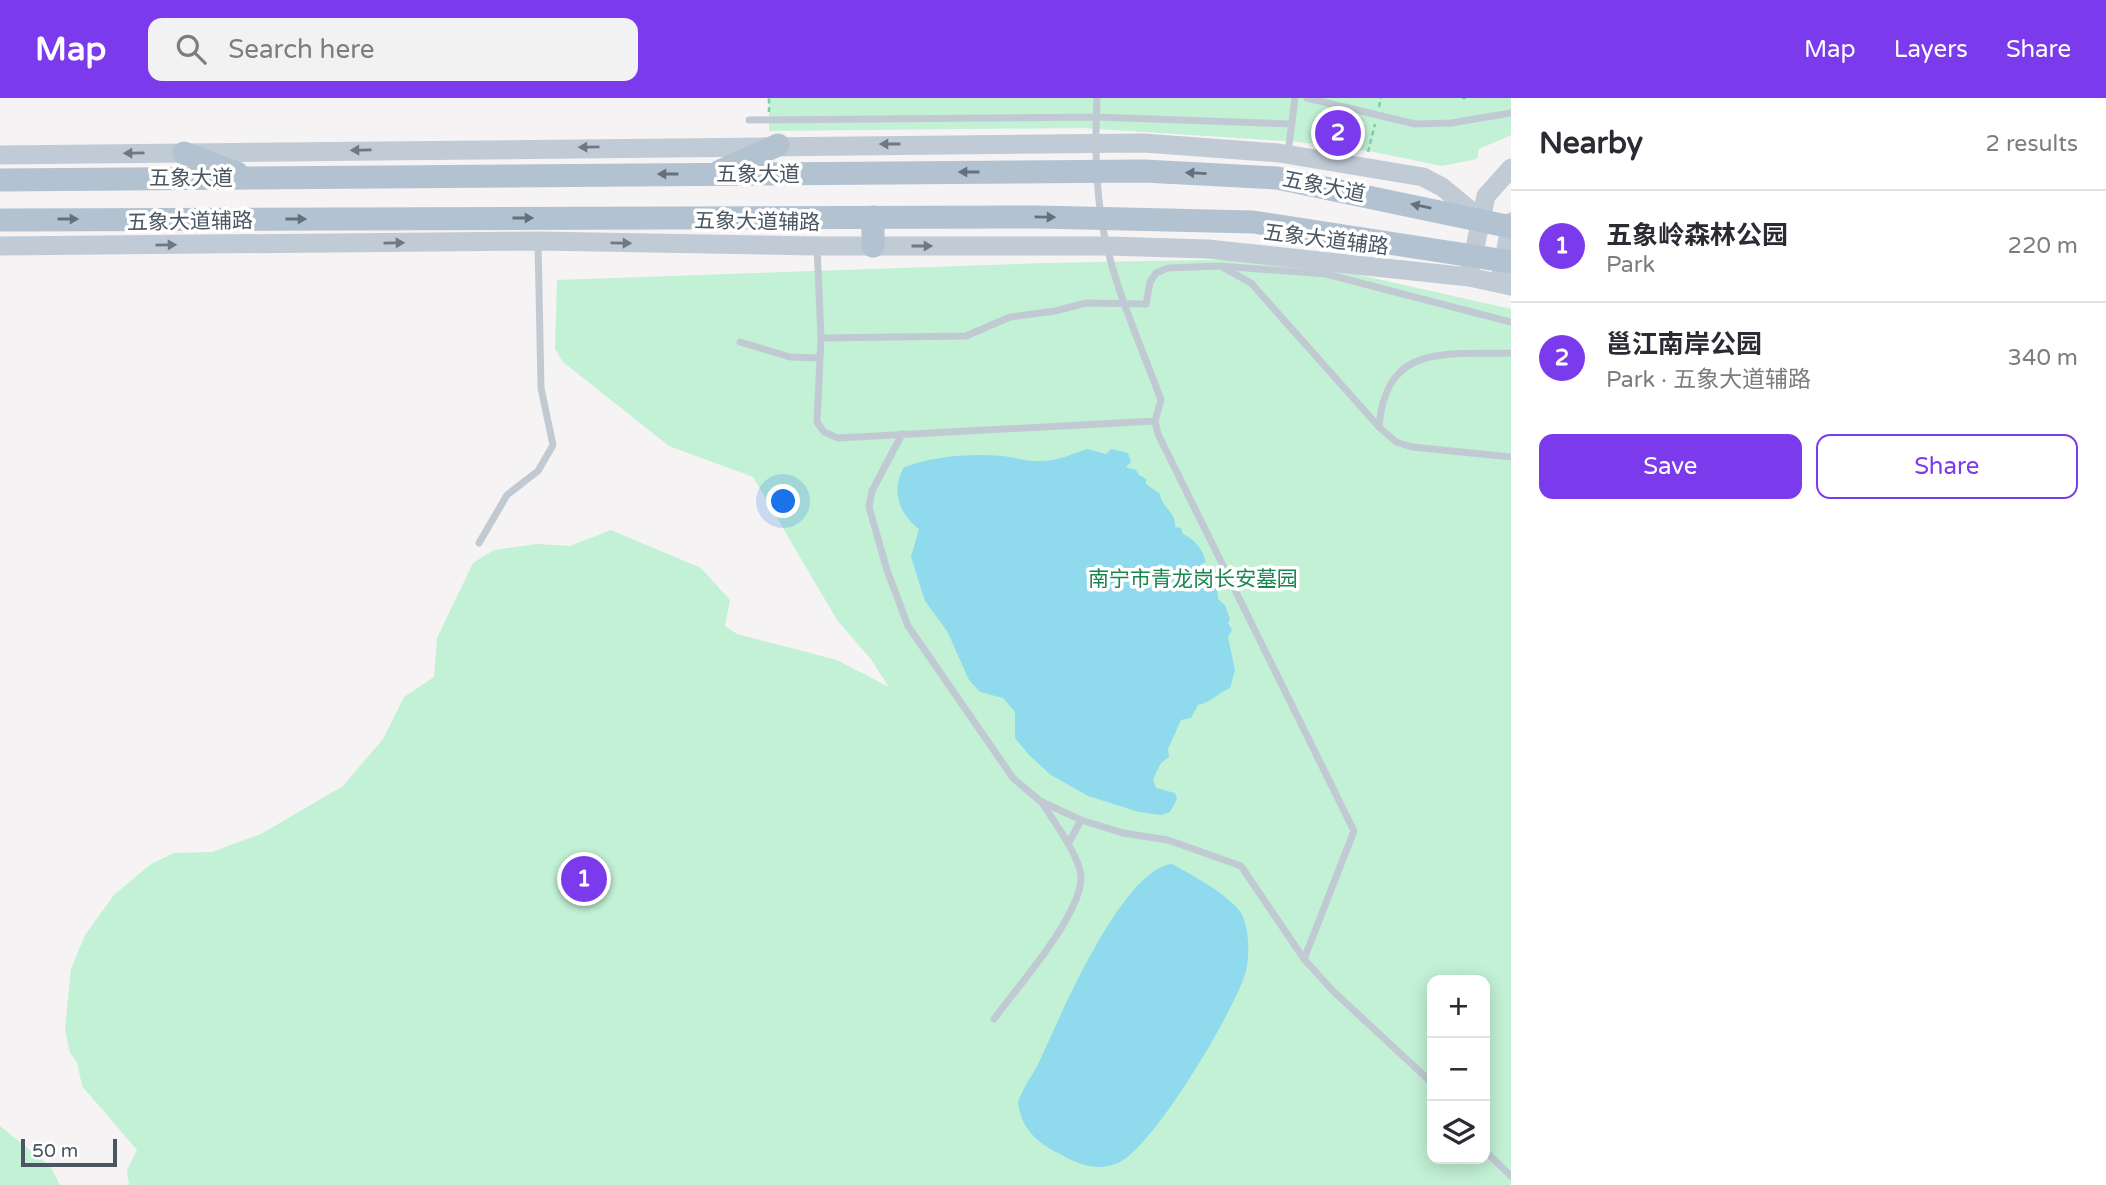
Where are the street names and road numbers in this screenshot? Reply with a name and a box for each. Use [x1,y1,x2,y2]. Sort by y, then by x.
street label: 五象大道 [716,162,800,187]
street label: 五象大道 [149,166,233,191]
street label: 五象大道 [1280,167,1368,207]
street label: 五象大道辅路 [127,208,253,236]
street label: 五象大道辅路 [694,208,820,236]
street label: 五象大道辅路 [1262,220,1390,260]

